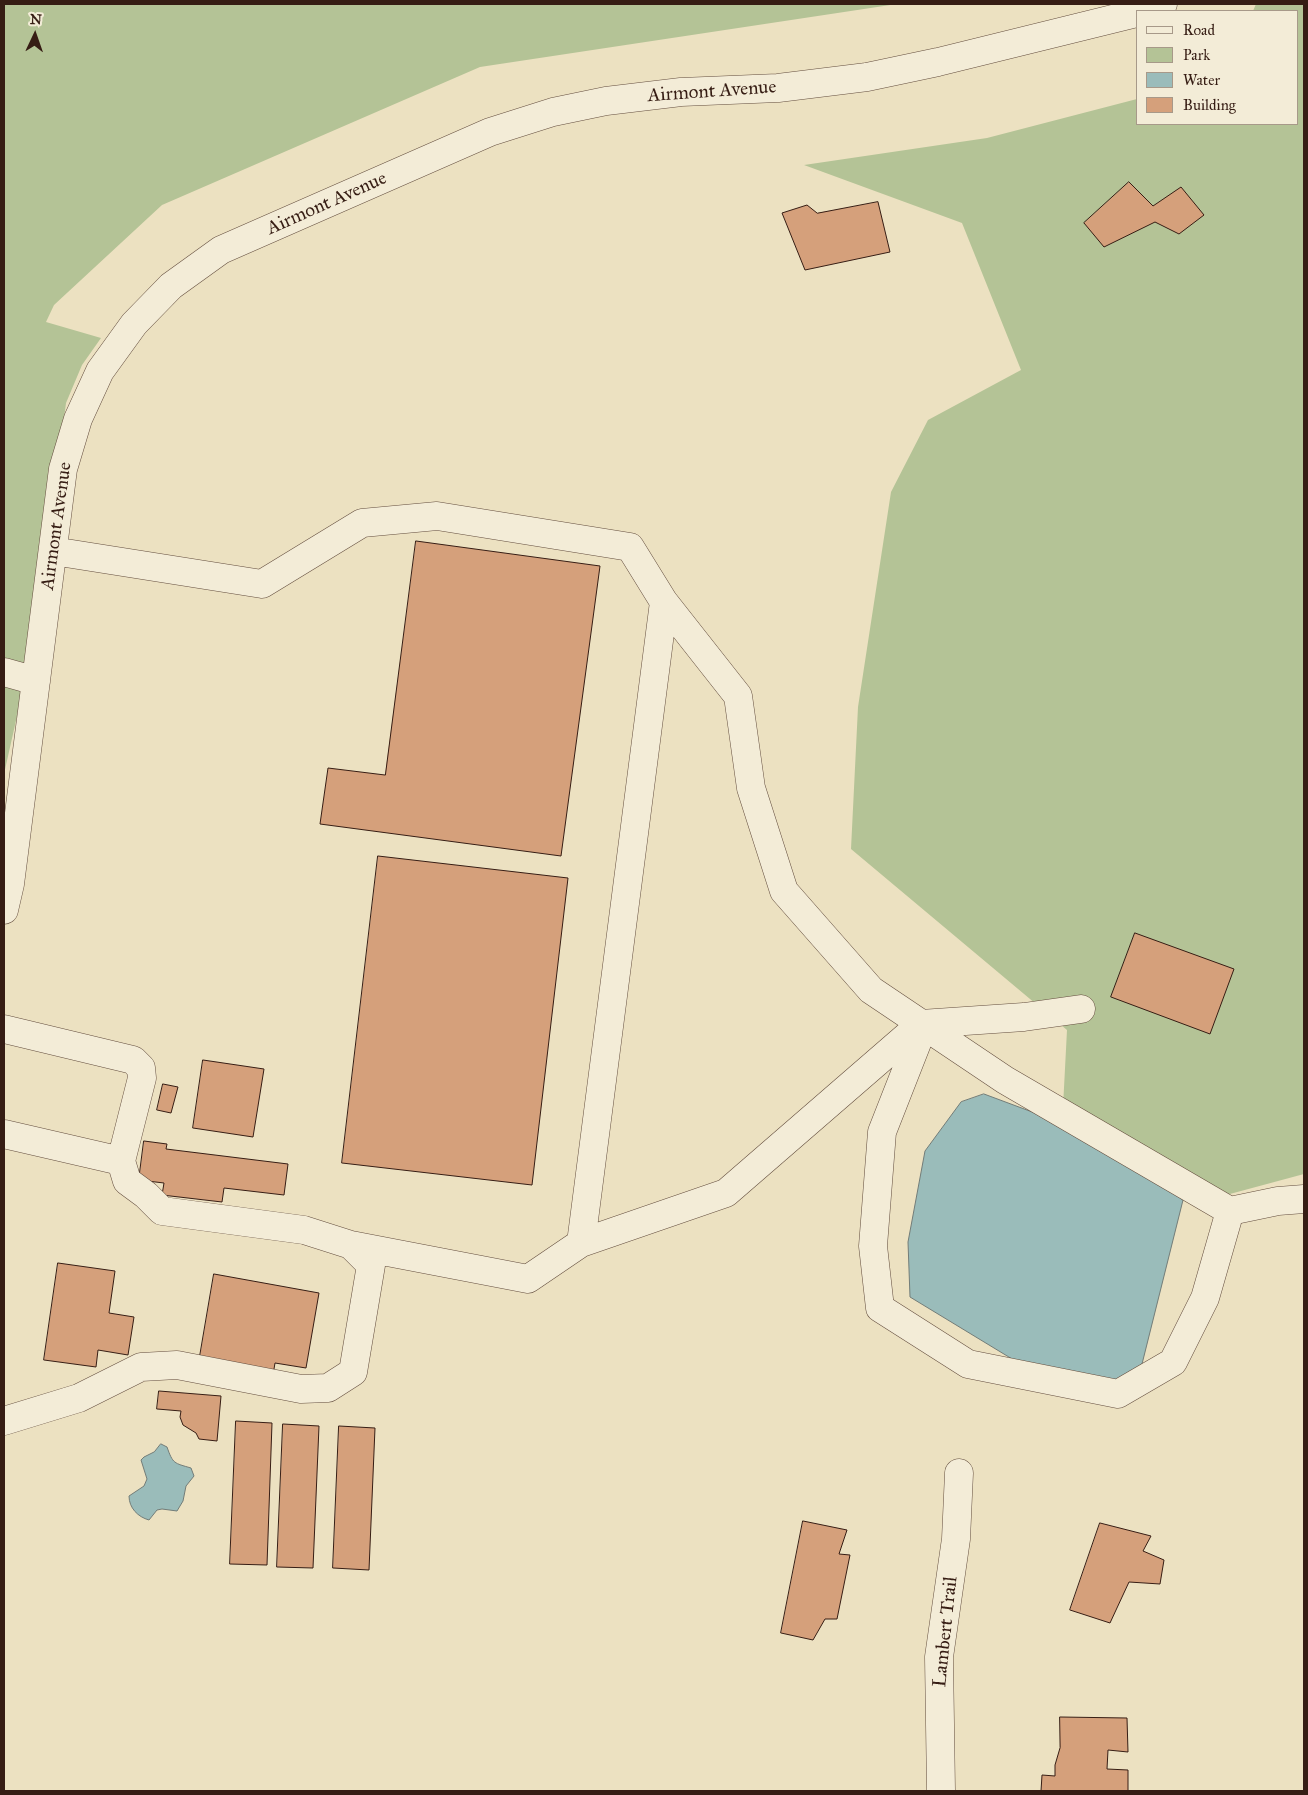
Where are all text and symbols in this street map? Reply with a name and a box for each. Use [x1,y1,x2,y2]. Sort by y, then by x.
north arrow [10,10,60,60]
legend [1136,10,1298,125]
text: N [29,11,42,28]
text: Road [1183,21,1215,39]
text: Park [1183,46,1210,64]
text: Water [1183,71,1220,89]
street label: Airmont Avenue [647,76,777,108]
text: Building [1183,96,1236,114]
street label: Airmont Avenue [264,167,390,241]
street label: Airmont Avenue [37,461,77,591]
street label: Lambert Trail [929,1576,963,1688]

